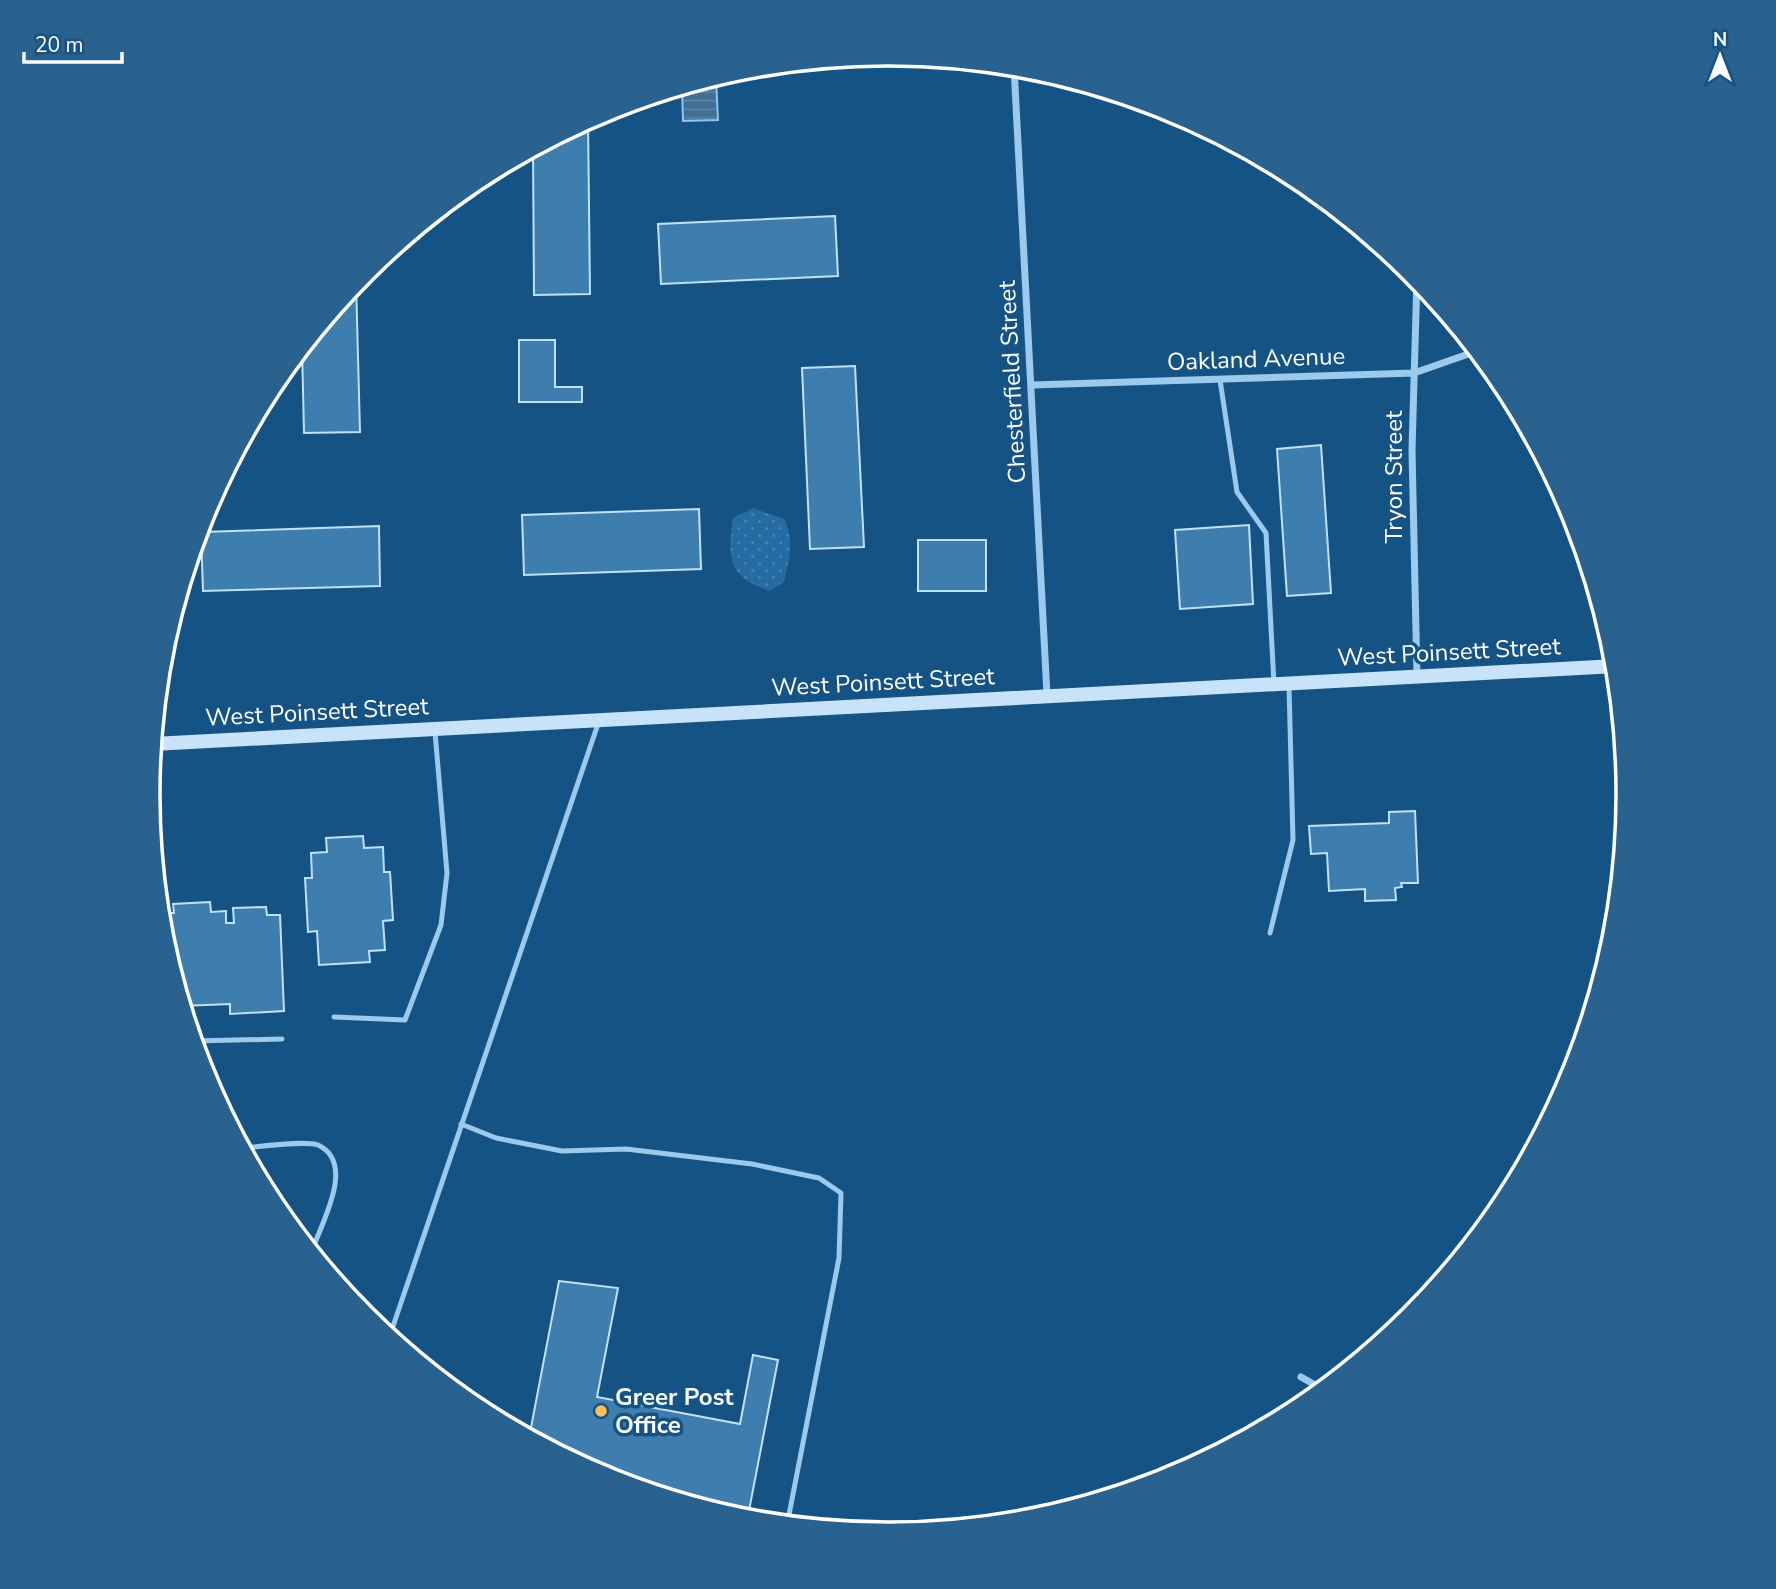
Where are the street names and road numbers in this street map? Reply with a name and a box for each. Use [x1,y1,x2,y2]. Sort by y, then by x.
street label: Chesterfield Street [991,279,1033,484]
street label: Oakland Avenue [1166,340,1346,378]
street label: Tryon Street [1378,410,1410,543]
street label: West Poinsett Street [1337,630,1562,674]
street label: West Poinsett Street [771,660,996,704]
street label: West Poinsett Street [205,690,430,734]

